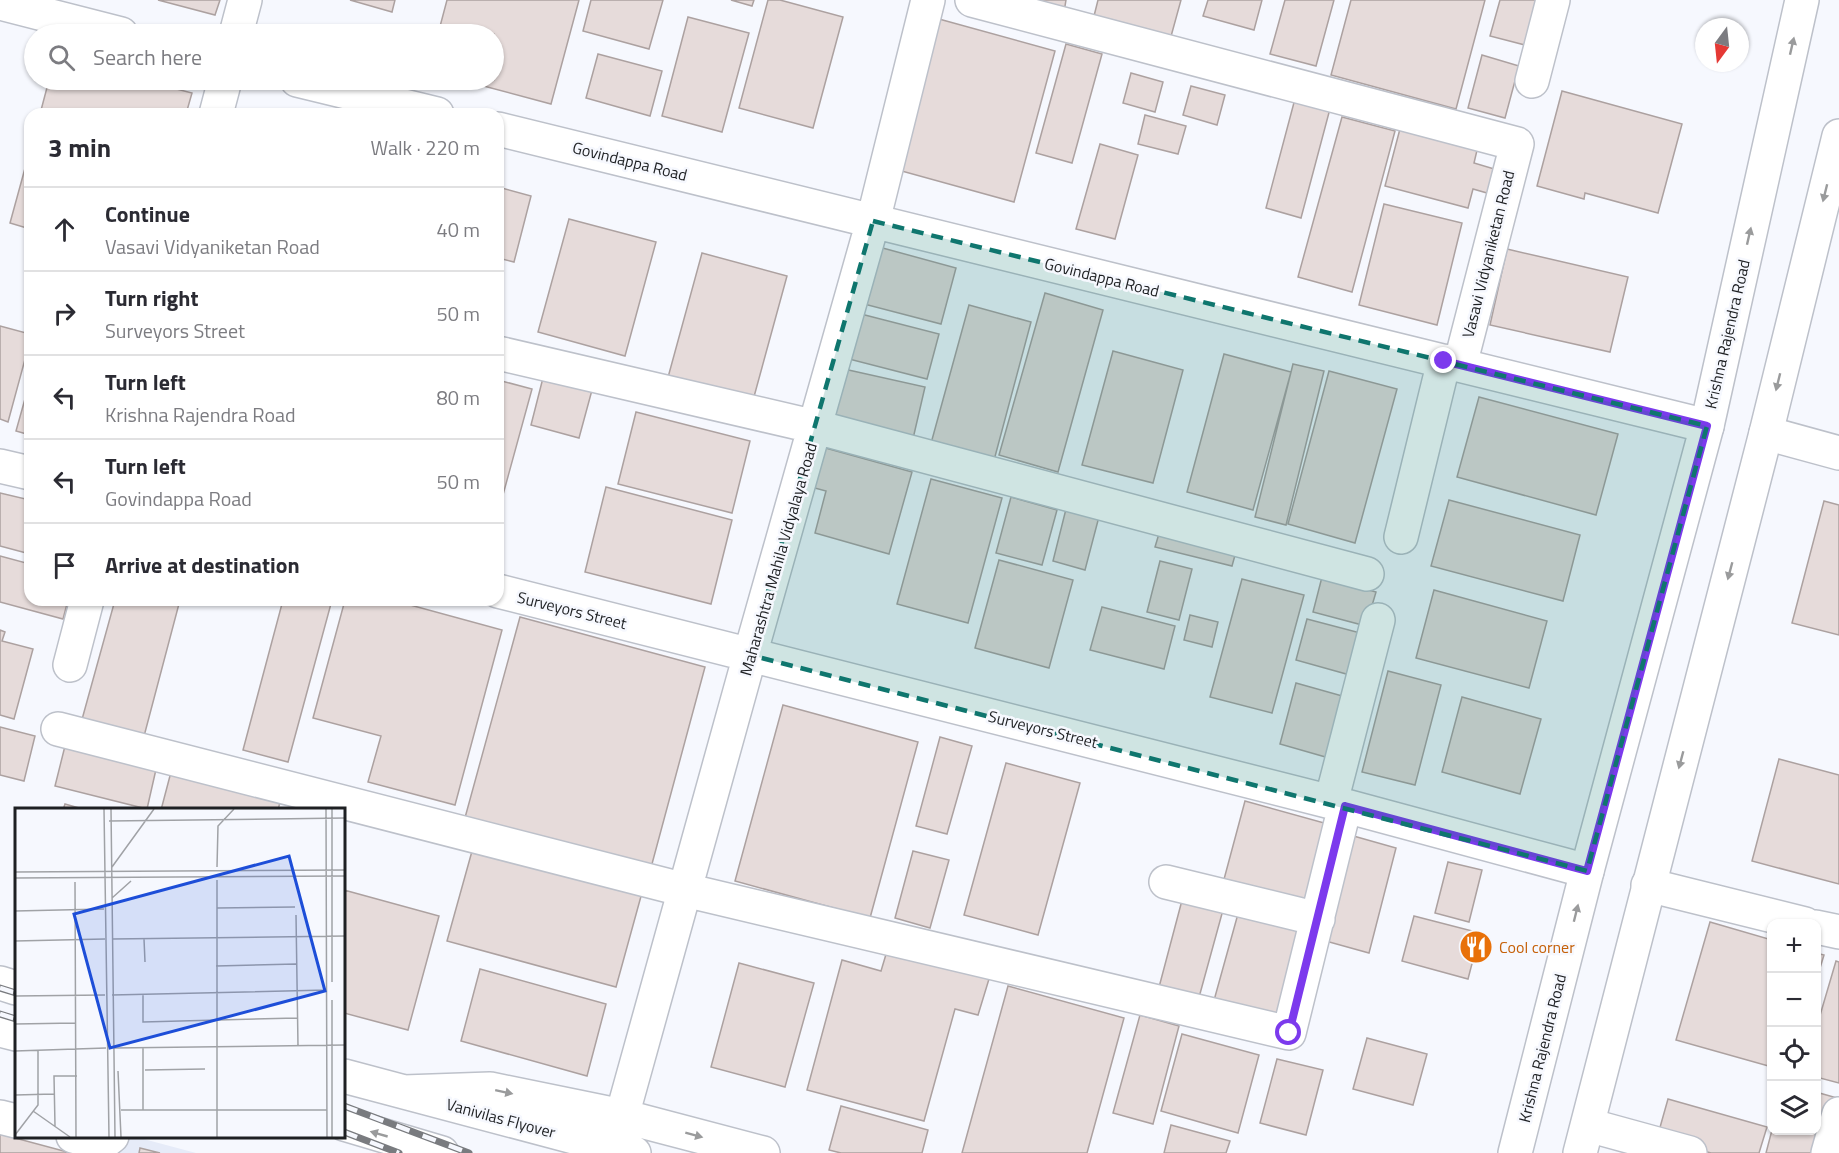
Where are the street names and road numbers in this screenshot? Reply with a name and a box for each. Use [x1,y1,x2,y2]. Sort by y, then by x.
street label: Govindappa Road [570,135,690,187]
street label: Vasavi Vidyaniketan Road [1456,168,1520,340]
street label: Govindappa Road [1042,251,1162,303]
street label: Krishna Rajendra Road [1698,257,1756,411]
street label: Maharashtra Mahila Vidyalaya Road [733,440,823,678]
street label: Surveyors Street [515,585,630,635]
street label: Surveyors Street [986,704,1101,754]
street label: Krishna Rajendra Road [1512,971,1572,1125]
street label: Vanivilas Flyover [444,1092,559,1144]

